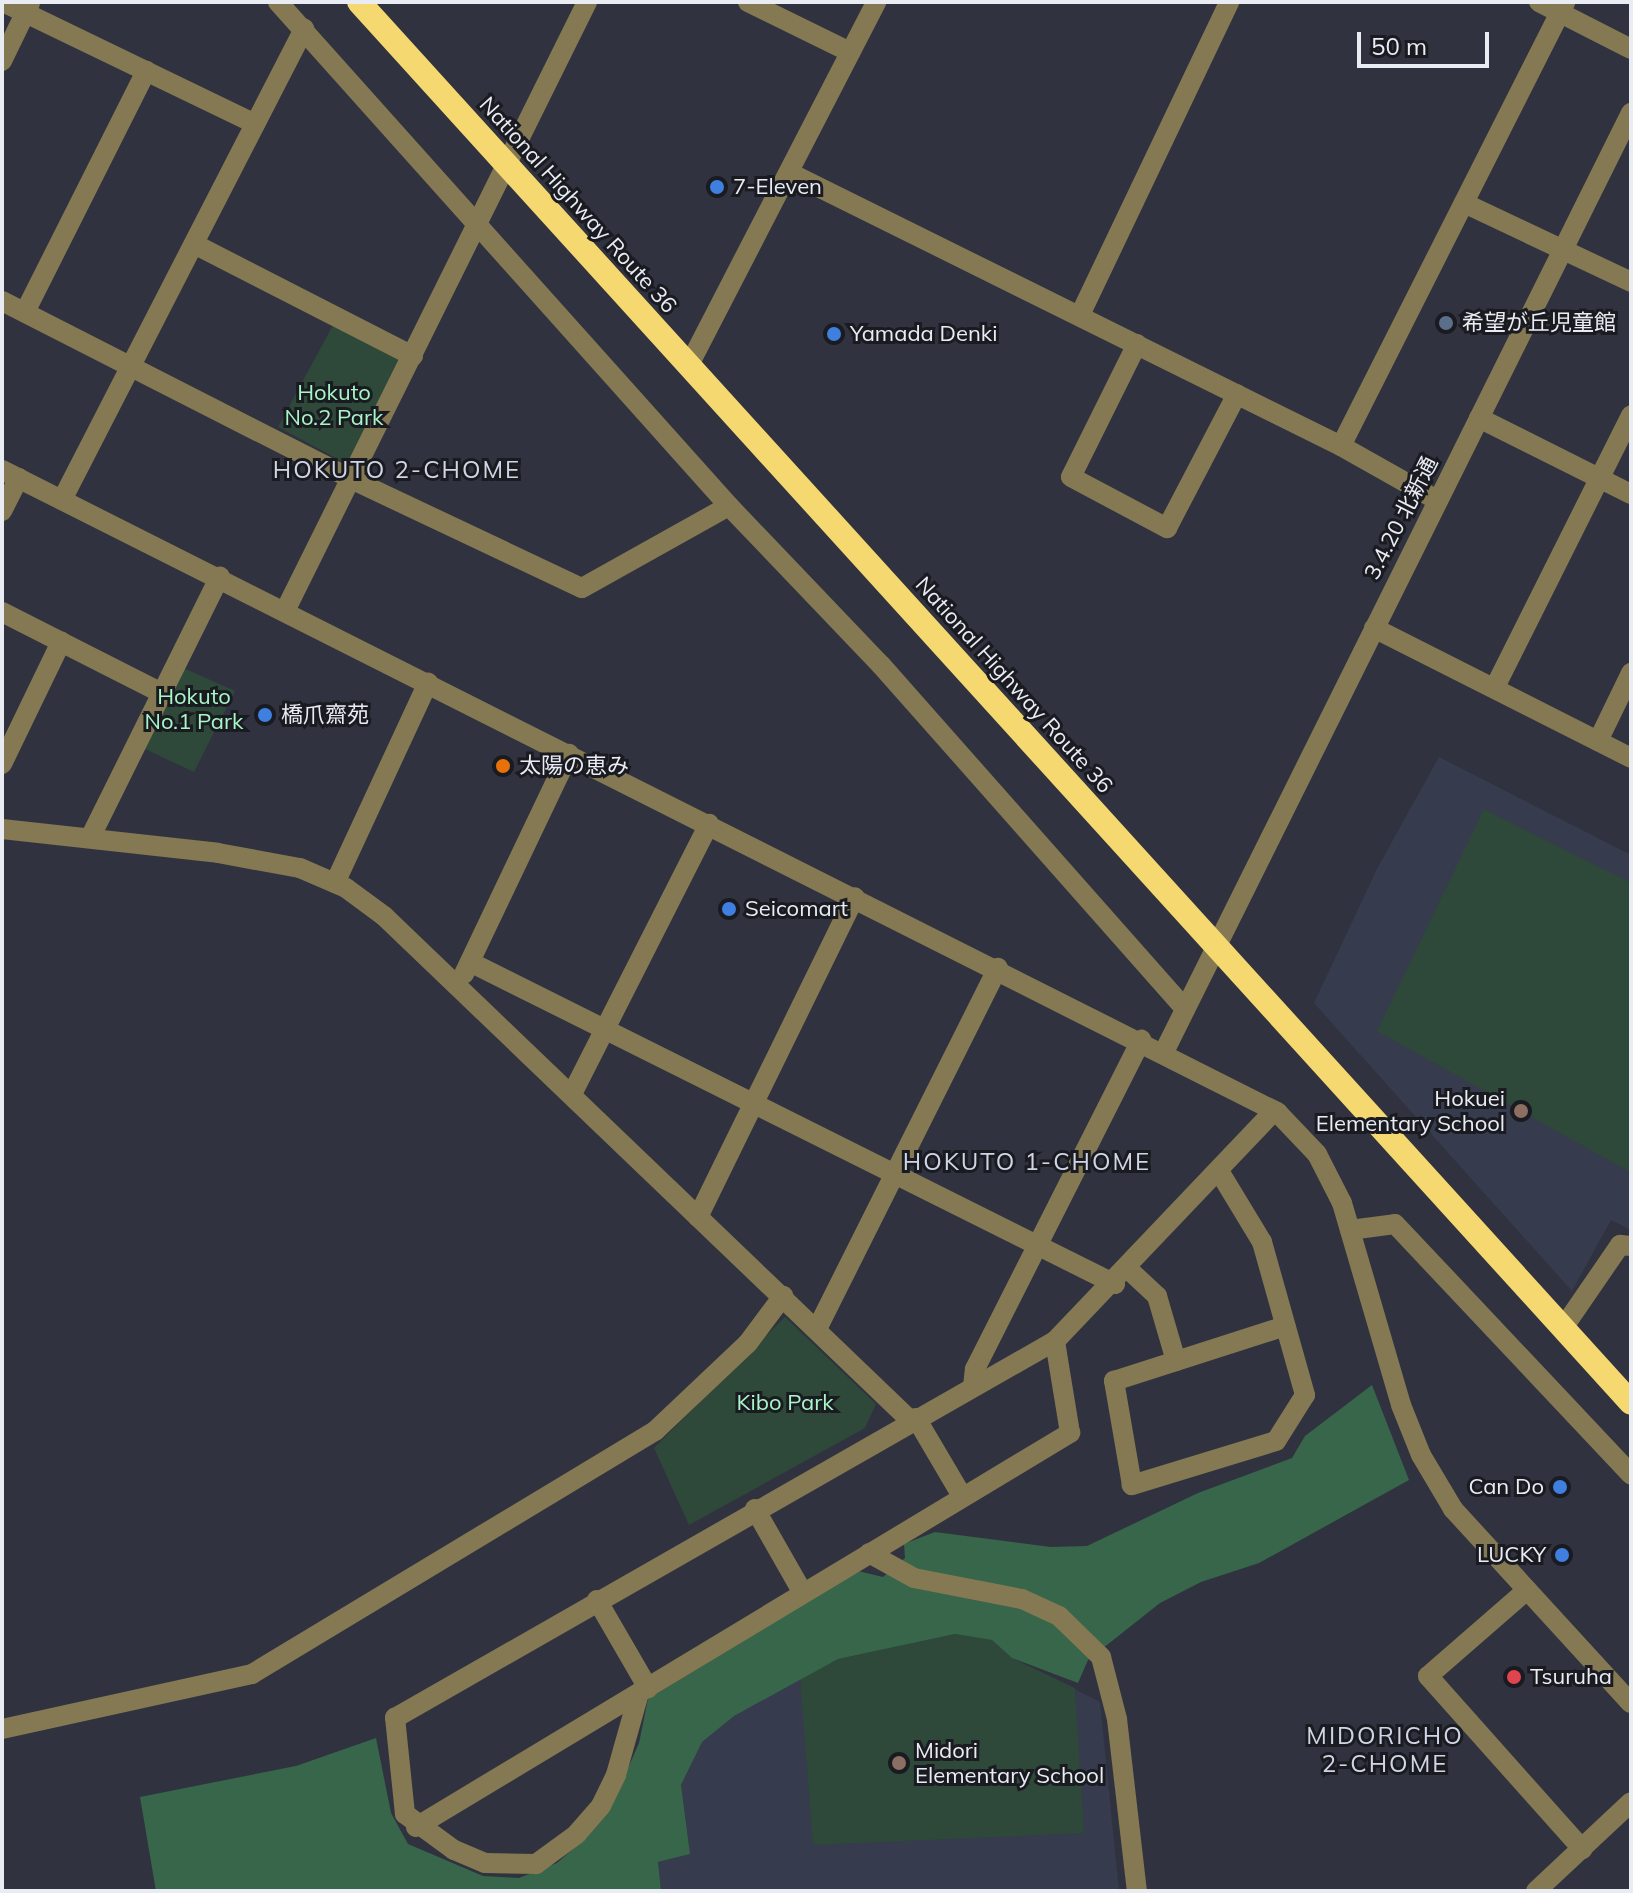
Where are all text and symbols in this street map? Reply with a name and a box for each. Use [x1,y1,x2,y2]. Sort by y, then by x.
scale bar [1361,16,1493,66]
text: 50 m [1371,31,1427,61]
street label: National Highway Route 36 [474,92,682,318]
place label: 7-Eleven [733,174,822,200]
marker: 7-Eleven [708,178,726,196]
place label: 希望が丘児童館 [1462,310,1616,336]
marker: 希望が丘児童館 [1437,314,1455,332]
place label: Yamada Denki [850,321,997,347]
marker: Yamada Denki [825,325,843,343]
park label: Hokuto No.2 Park [285,379,383,430]
street label: 3.4.20 北新通 [1359,452,1443,584]
district label: HOKUTO 2-CHOME [273,456,521,484]
street label: National Highway Route 36 [910,572,1118,798]
park label: Hokuto No.1 Park [145,683,243,734]
place label: 橋爪齋苑 [281,702,369,728]
marker: 橋爪齋苑 [256,706,274,724]
place label: 太陽の恵み [519,753,629,779]
marker: 太陽の恵み [494,757,512,775]
place label: Seicomart [745,896,848,922]
marker: Seicomart [720,900,738,918]
place label: Hokuei Elementary School [1316,1085,1505,1136]
marker: Hokuei Elementary School [1512,1102,1530,1120]
district label: HOKUTO 1-CHOME [903,1148,1151,1176]
park label: Kibo Park [737,1390,833,1416]
place label: Can Do [1468,1474,1544,1500]
marker: Can Do [1551,1478,1569,1496]
place label: LUCKY [1477,1542,1546,1568]
marker: LUCKY [1553,1546,1571,1564]
place label: Tsuruha [1530,1664,1612,1690]
marker: Tsuruha [1505,1668,1523,1686]
district label: MIDORICHO 2-CHOME [1306,1722,1464,1778]
place label: Midori Elementary School [915,1737,1104,1788]
marker: Midori Elementary School [890,1754,908,1772]

